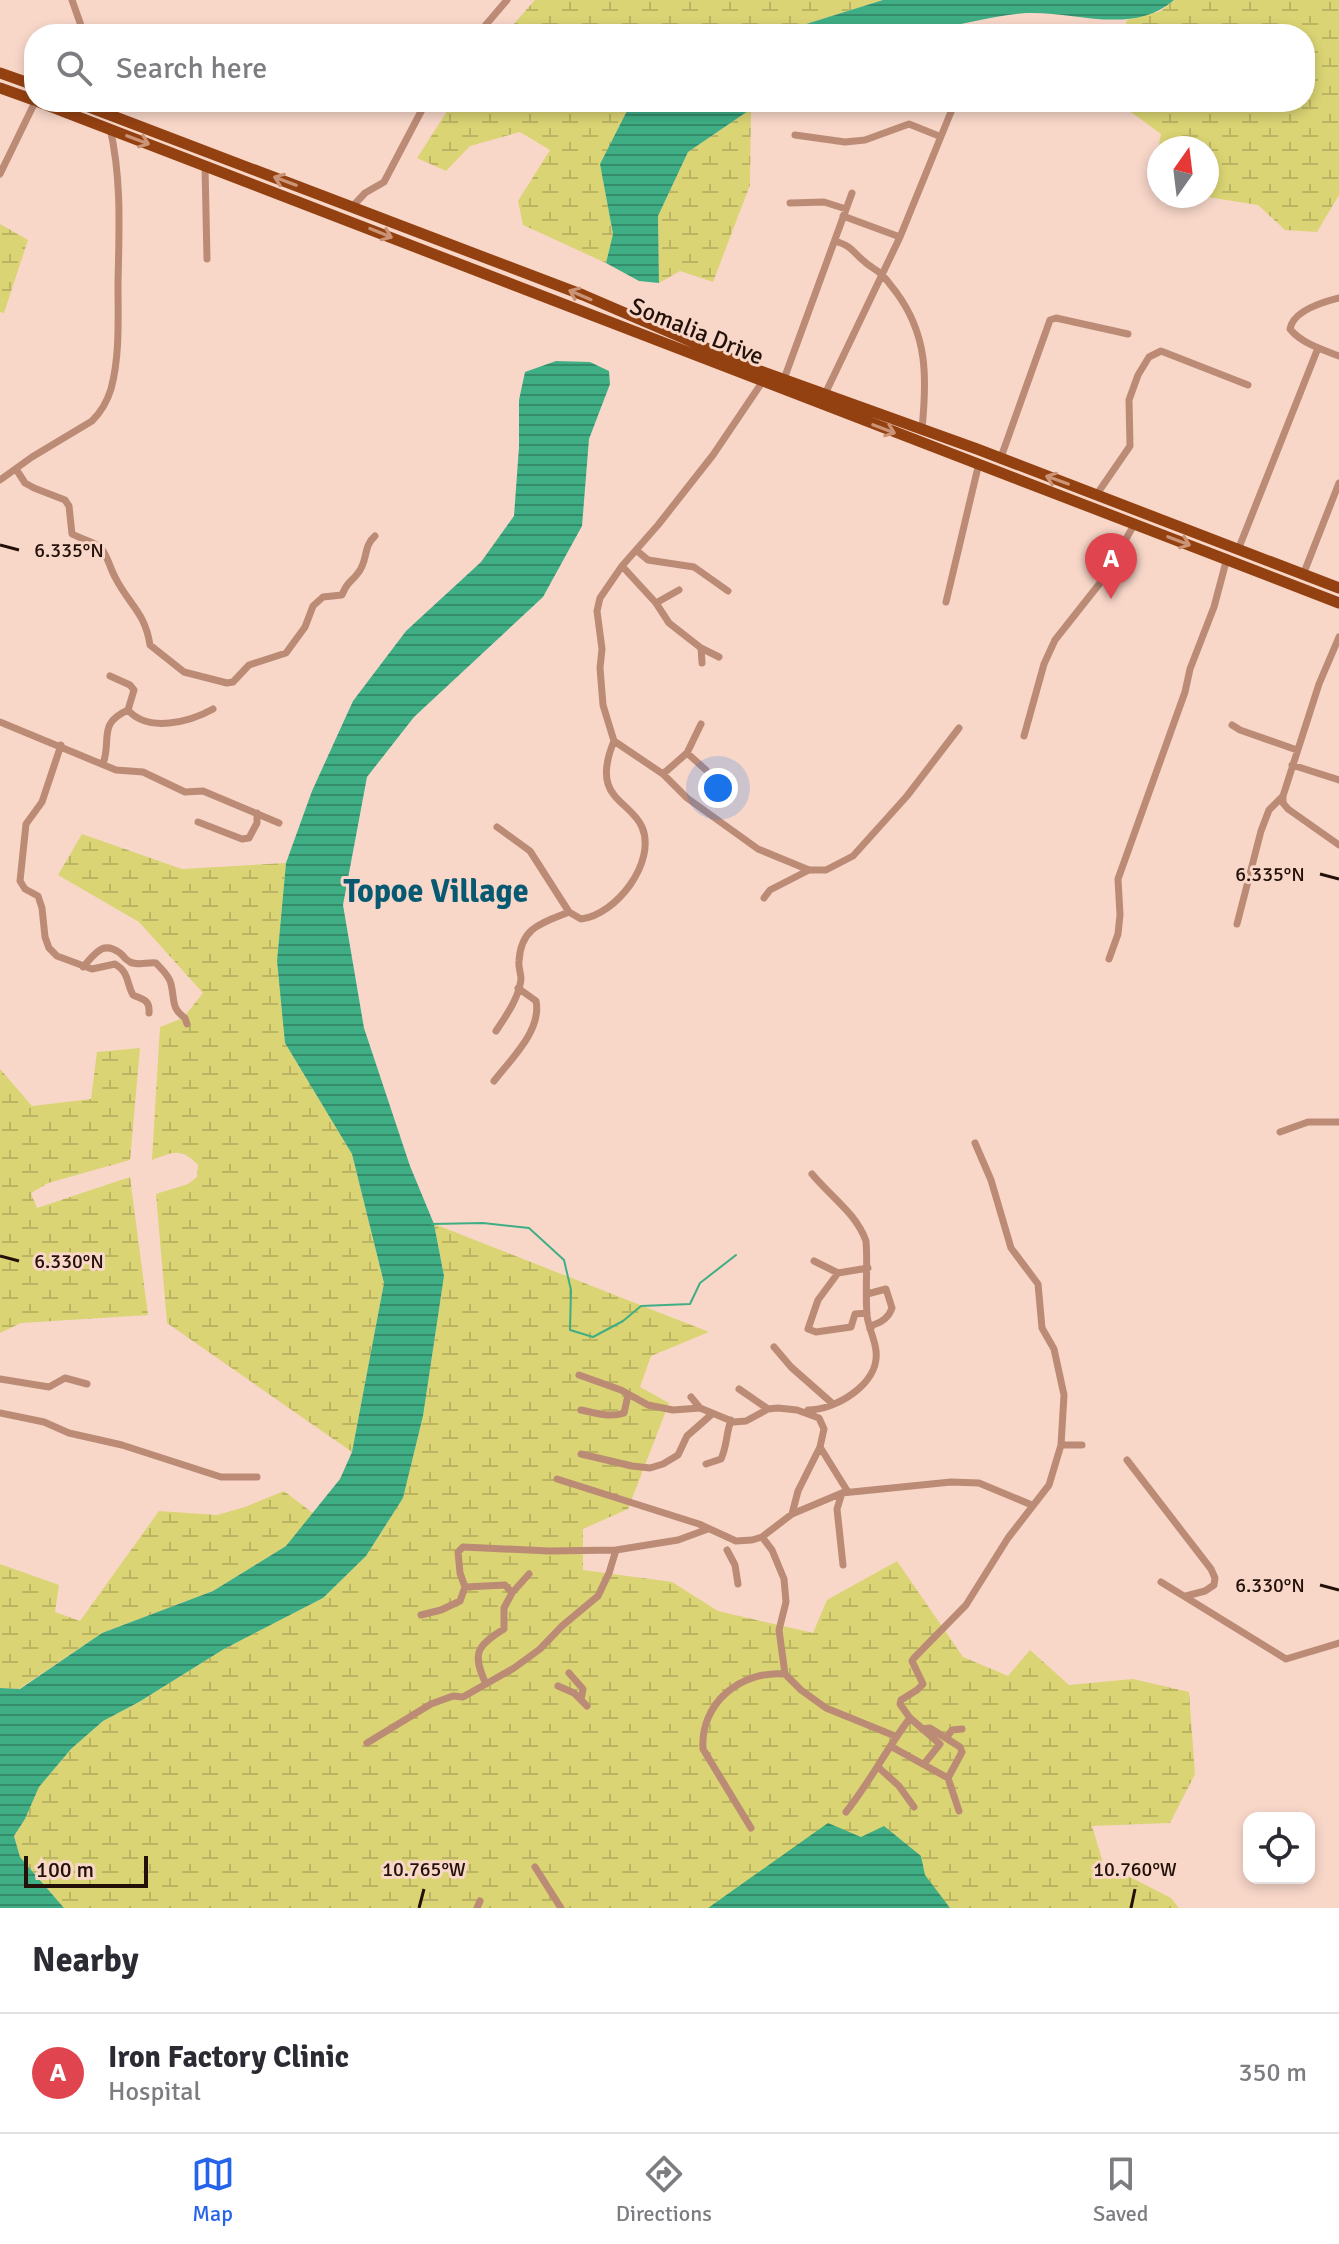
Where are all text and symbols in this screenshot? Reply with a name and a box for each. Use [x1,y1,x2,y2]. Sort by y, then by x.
search box [24,24,1315,112]
icon: search [52,46,96,90]
text: Search here [116,50,267,87]
one-way arrow [125,133,150,148]
north arrow [1147,136,1219,208]
one-way arrow [273,173,298,187]
one-way arrow [368,227,393,241]
one-way arrow [568,286,593,301]
street label: Somalia Drive [626,291,768,371]
one-way arrow [871,423,896,437]
one-way arrow [1045,472,1070,486]
pin: A [1085,533,1137,599]
one-way arrow [1167,535,1191,549]
text: 6.335°N [34,538,104,563]
your location [698,768,738,808]
text: 6.335°N [1235,862,1305,887]
district label: Topoe Village [343,872,529,911]
text: 6.330°N [34,1249,104,1274]
text: 6.330°N [1235,1573,1305,1598]
map controls [1243,1812,1315,1884]
button: locate [1243,1812,1315,1884]
scale bar [24,1852,148,1888]
text: 100 m [36,1856,94,1883]
text: 10.765°W [382,1857,466,1882]
text: 10.760°W [1093,1857,1177,1882]
text: Nearby [32,1939,139,1981]
text: Iron Factory Clinic [108,2039,349,2076]
text: A [50,2057,66,2089]
text: 350 m [1238,2057,1307,2089]
text: Hospital [108,2076,201,2108]
tab: Map [191,2152,235,2227]
tab: Directions [616,2152,712,2227]
tab: Saved [1093,2152,1148,2227]

